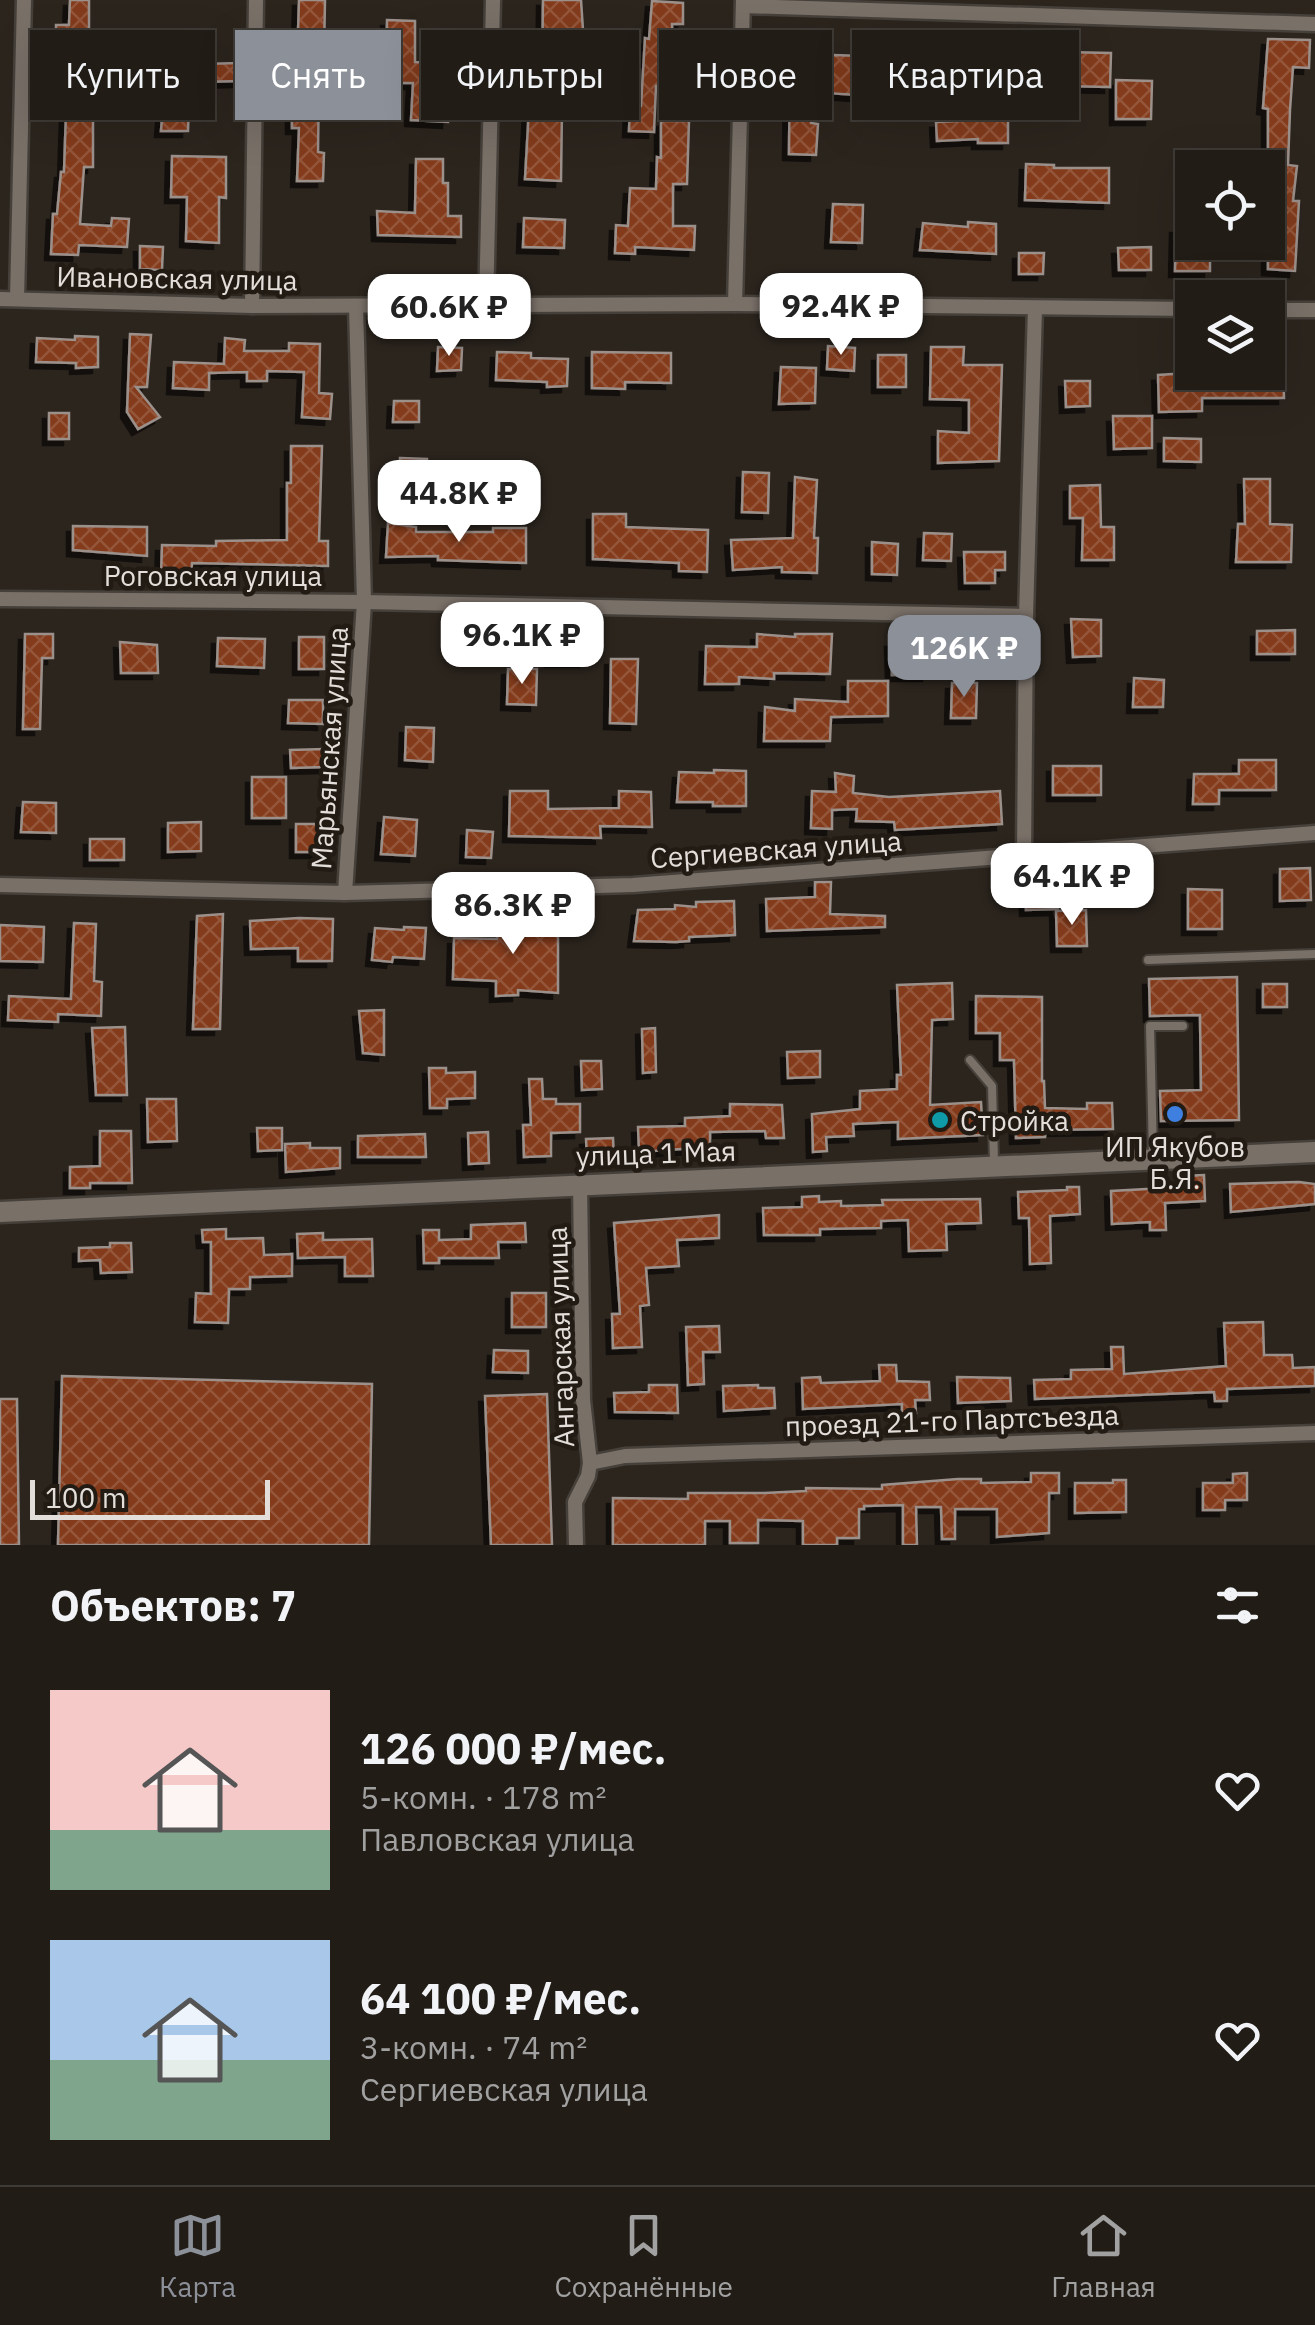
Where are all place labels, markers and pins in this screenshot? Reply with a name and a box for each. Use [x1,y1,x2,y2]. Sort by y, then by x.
pin: 92.4K ₽ [749,273,933,358]
pin: 60.6K ₽ [357,274,541,359]
pin: 44.8K ₽ [367,460,551,545]
pin: 96.1K ₽ [430,602,614,687]
pin: 126K ₽ [883,615,1045,700]
pin: 64.1K ₽ [980,843,1164,928]
pin: 86.3K ₽ [421,872,605,957]
place label: Стройка [960,1102,1069,1139]
marker: ИП Якубов Б.Я. [1164,1103,1186,1125]
marker: Стройка [929,1109,951,1131]
place label: ИП Якубов Б.Я. [1105,1128,1245,1197]

